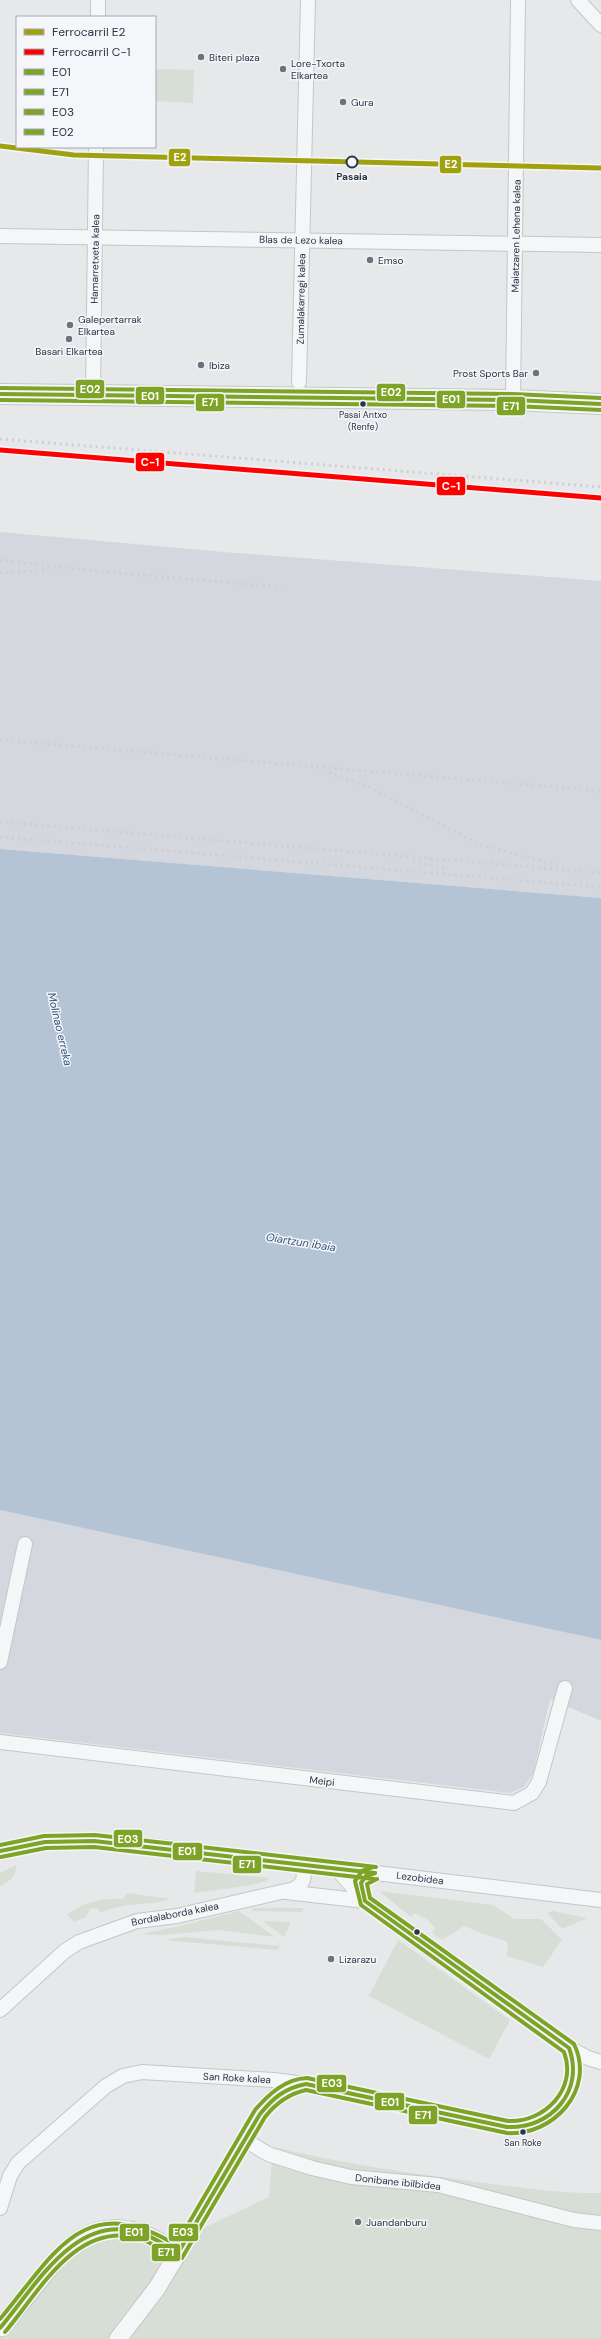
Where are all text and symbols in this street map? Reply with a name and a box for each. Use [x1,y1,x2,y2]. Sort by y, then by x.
legend [16,16,156,148]
text: Ferrocarril E2 [52,24,126,40]
text: Ferrocarril C-1 [52,44,131,60]
place label: Biteri plaza [209,51,260,64]
marker: Biteri plaza [196,52,206,62]
place label: Lore-Txorta Elkartea [291,57,345,82]
text: E01 [52,64,71,80]
marker: Lore-Txorta Elkartea [278,64,288,74]
text: E71 [52,84,69,100]
place label: Gura [351,96,373,109]
marker: Gura [338,97,348,107]
text: E03 [52,104,74,120]
text: E02 [52,124,74,140]
line badge: E2 [168,148,191,167]
text: E2 [174,150,186,164]
marker: Pasaia [345,155,359,169]
line badge: E2 [439,155,462,174]
text: E2 [445,157,457,171]
place label: Pasaia [336,170,368,183]
street label: Maiatzaren Lehena kalea [509,179,523,293]
street label: Hamarretxeta kalea [88,214,102,304]
street label: Blas de Lezo kalea [259,233,343,247]
street label: Zumalakarregi kalea [294,253,308,345]
place label: Emso [378,254,404,267]
marker: Emso [365,255,375,265]
place label: Galepertarrak Elkartea [78,313,142,338]
marker: Galepertarrak Elkartea [65,320,75,330]
marker: Basari Elkartea [64,334,74,344]
place label: Basari Elkartea [35,345,103,358]
place label: Ibiza [209,359,230,372]
marker: Ibiza [196,360,206,370]
place label: Prost Sports Bar [453,367,528,380]
marker: Prost Sports Bar [531,368,541,378]
line badge: E02 [75,379,105,399]
text: E02 [80,382,100,396]
line badge: E02 [376,383,406,402]
text: E02 [381,385,401,399]
line badge: E01 [135,386,165,405]
text: E01 [141,389,159,403]
line badge: E01 [436,390,466,409]
text: E01 [442,392,460,406]
line badge: E71 [195,393,225,412]
text: E71 [202,395,218,409]
line badge: E71 [496,396,526,416]
marker: Pasai Antxo (Renfe) [358,399,368,409]
text: E71 [503,399,519,413]
place label: Pasai Antxo (Renfe) [339,409,387,433]
line badge: C-1 [135,452,165,472]
text: C-1 [141,455,159,469]
line badge: C-1 [436,476,466,496]
text: C-1 [442,479,460,493]
water label: Molinao erreka [45,991,75,1067]
water label: Oiartzun ibaia [265,1230,337,1254]
street label: Meipi [309,1773,335,1789]
line badge: E03 [113,1829,143,1848]
text: E03 [118,1832,138,1846]
line badge: E01 [172,1842,203,1861]
text: E01 [178,1844,196,1858]
line badge: E71 [232,1855,262,1874]
text: E71 [239,1857,255,1871]
street label: Lezobidea [396,1869,444,1887]
street label: Bordalaborda kalea [130,1899,220,1929]
unlabelled marker [412,1927,422,1937]
place label: Lizarazu [339,1953,376,1966]
marker: Lizarazu [326,1954,336,1964]
street label: San Roke kalea [203,2070,271,2086]
line badge: E03 [316,2074,347,2093]
text: E03 [322,2076,342,2090]
line badge: E01 [374,2092,405,2111]
text: E01 [381,2095,399,2109]
line badge: E71 [408,2105,438,2125]
text: E71 [415,2108,431,2122]
marker: San Roke [518,2127,528,2137]
place label: San Roke [504,2137,542,2149]
street label: Donibane ibilbidea [355,2171,441,2193]
place label: Juandanburu [366,2216,427,2229]
marker: Juandanburu [353,2217,363,2227]
line badge: E01 [119,2223,150,2242]
line badge: E03 [168,2223,199,2242]
text: E01 [125,2225,143,2239]
text: E03 [173,2225,193,2239]
line badge: E71 [151,2243,181,2262]
text: E71 [158,2245,174,2259]

